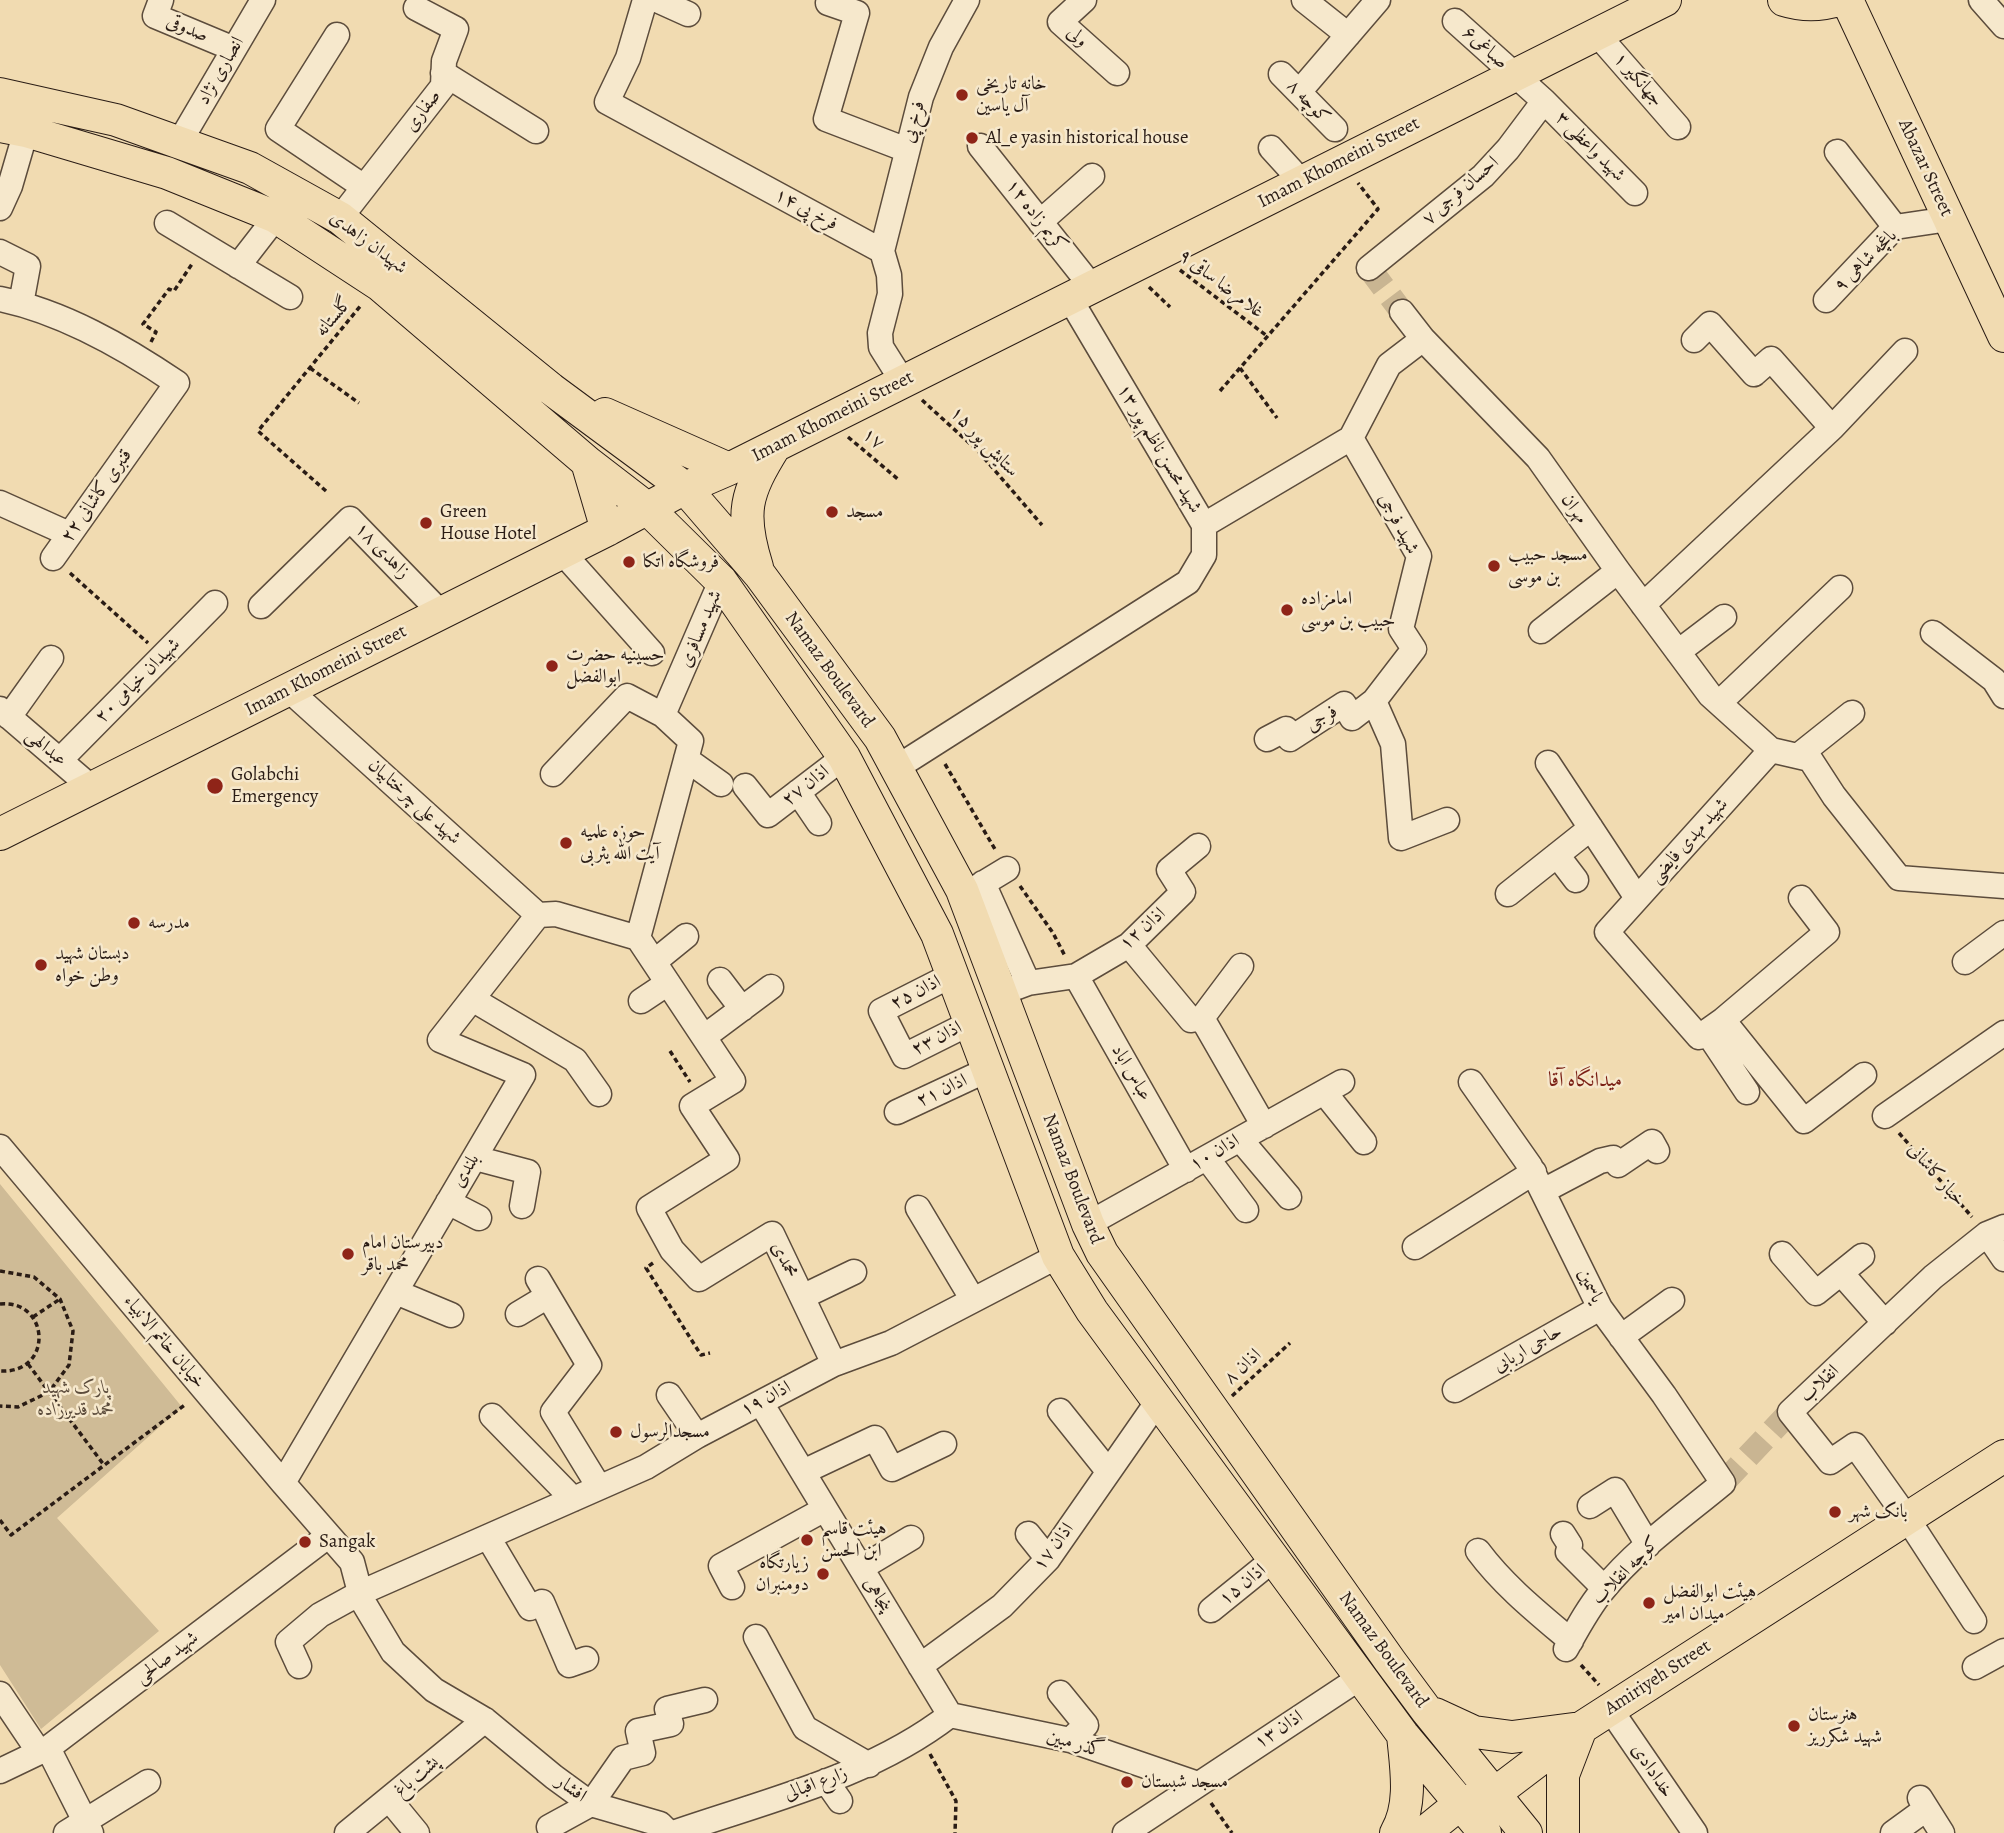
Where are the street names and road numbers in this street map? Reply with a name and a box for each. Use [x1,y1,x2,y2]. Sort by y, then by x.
street label: صدوقی [163,10,211,48]
street label: ولی [1061,21,1093,53]
street label: صباغی۶ [1457,22,1513,74]
street label: انصاری نژاد [192,33,250,109]
street label: جهانگیر ۱ [1608,48,1668,112]
street label: کوچه ۸ [1282,75,1334,129]
street label: صفاری [400,85,446,137]
street label: فرخ پی [897,98,931,146]
street label: شهید واعظی ۳ [1550,107,1630,187]
street label: Imam Khomeini Street [1254,112,1424,214]
street label: Abazar Street [1893,116,1957,220]
street label: احسان فرجی ۷ [1418,152,1504,230]
street label: کریم زاده ۱۲ [1001,175,1071,257]
street label: فرخ پی ۱۴ [770,184,842,236]
street label: شهیدان زاهدی [325,206,411,280]
street label: باغچه شاهی ۹ [1830,225,1902,297]
street label: غلامرضا ساقی ۹ [1174,244,1268,324]
street label: گلستانه [311,292,357,342]
street label: Imam Khomeini Street [748,366,918,468]
street label: شهید محسن ناظم پور ۱۳ [1111,380,1207,518]
street label: ستایش پور ۱۵ [945,402,1023,482]
street label: ۱۷ [857,423,889,455]
street label: قنبری کاشانی ۲۲ [56,445,138,547]
street label: شهید فرجی [1373,490,1423,558]
street label: مهران [1556,490,1592,528]
street label: زاهدی ۱۸ [350,518,414,584]
street label: شهید مسافری [675,587,727,671]
street label: Namaz Boulevard [779,608,879,732]
street label: Imam Khomeini Street [241,620,411,722]
street label: شهیدان خیامی ۲۰ [91,634,185,728]
street label: فرجی [1302,700,1342,738]
street label: عبدالهی [21,724,71,772]
street label: شهید علی چرختابیان [363,754,465,850]
street label: اذان ۲۷ [778,760,834,812]
street label: شهید مهدی فایضی [1645,794,1733,888]
street label: اذان ۱۲ [1115,903,1171,955]
street label: اذان ۲۵ [887,971,945,1015]
street label: اذان ۲۳ [908,1017,966,1061]
street label: عباس اباد [1106,1041,1156,1105]
street label: اذان ۲۱ [913,1069,971,1113]
street label: Namaz Boulevard [1037,1111,1107,1247]
street label: اذان ۱۰ [1186,1130,1244,1176]
street label: خباز کاشانی [1902,1139,1970,1211]
street label: بلندی [447,1150,485,1192]
street label: محمدی [766,1238,802,1282]
street label: یاسمین [1572,1265,1608,1307]
street label: خیابان خاتم الانبیاء [118,1290,210,1394]
street label: حاجی اربابی [1490,1320,1566,1378]
street label: اذان ۸ [1220,1344,1266,1390]
street label: انقلاب [1796,1360,1844,1408]
street label: اذان ۱۹ [737,1376,795,1422]
street label: اذان ۱۷ [1029,1519,1079,1575]
street label: کوچه انقلاب [1588,1532,1664,1610]
street label: اذان ۱۵ [1215,1559,1271,1611]
street label: پنجاهی [858,1573,896,1617]
street label: Namaz Boulevard [1333,1588,1433,1712]
street label: شهید صالحی [131,1627,203,1689]
street label: Amiriyeh Street [1601,1635,1715,1721]
street label: اذان ۱۳ [1250,1706,1308,1754]
street label: گذر مبین [1044,1725,1106,1763]
street label: خدادادی [1626,1740,1678,1802]
street label: پشت باغ [390,1751,444,1803]
street label: زارع اقبالی [781,1762,851,1806]
street label: افشار [551,1770,591,1808]

